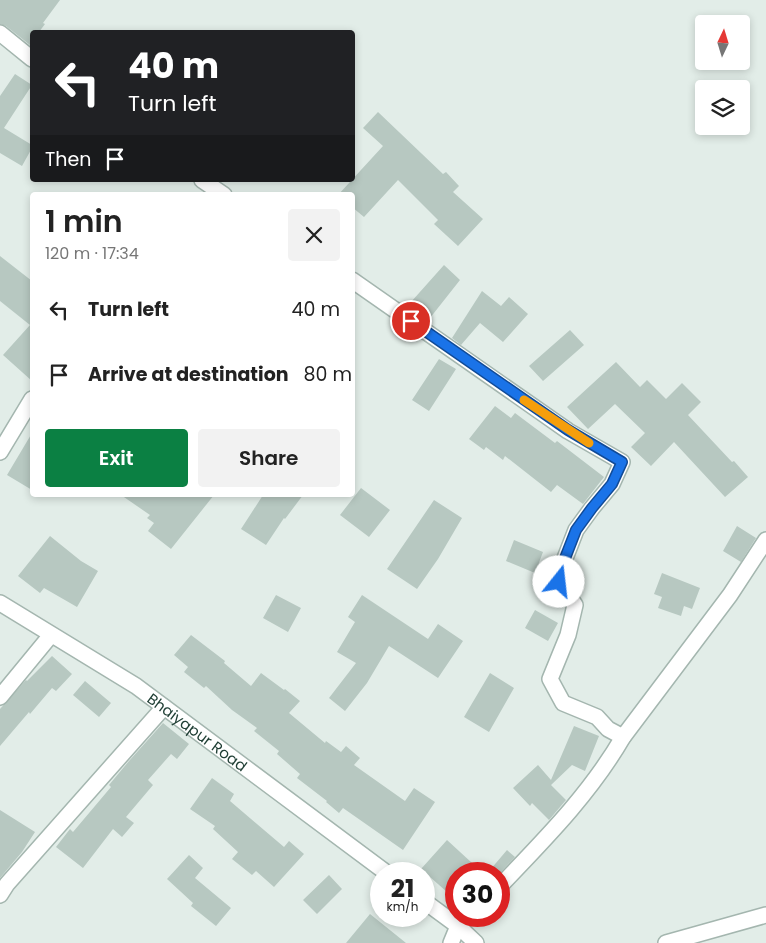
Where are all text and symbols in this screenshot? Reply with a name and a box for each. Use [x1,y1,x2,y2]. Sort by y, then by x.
north arrow [695,15,750,70]
map controls [695,15,750,135]
text: 40 m [128,41,219,90]
icon: left [45,50,110,115]
button: layers [695,80,750,135]
text: Turn left [128,88,216,119]
icon: arrive [101,145,129,173]
text: Then [45,146,91,173]
text: 1 min [45,200,123,243]
button: close [288,209,340,261]
text: 120 m · 17:34 [45,242,139,265]
icon: left [45,296,73,324]
text: Turn left [88,296,169,323]
text: 40 m [291,296,340,323]
pin [390,300,432,342]
icon: arrive [397,307,425,335]
icon: arrive [45,361,73,389]
text: Arrive at destination [88,361,289,388]
text: 80 m [304,361,352,388]
button: Exit [45,429,188,487]
button: Share [198,429,340,487]
position arrow [532,555,584,607]
street label: Bhaiyapur Road [143,688,252,776]
speed limit sign: 30 [445,862,510,927]
text: 21 [391,871,414,906]
text: km/h [387,898,418,915]

